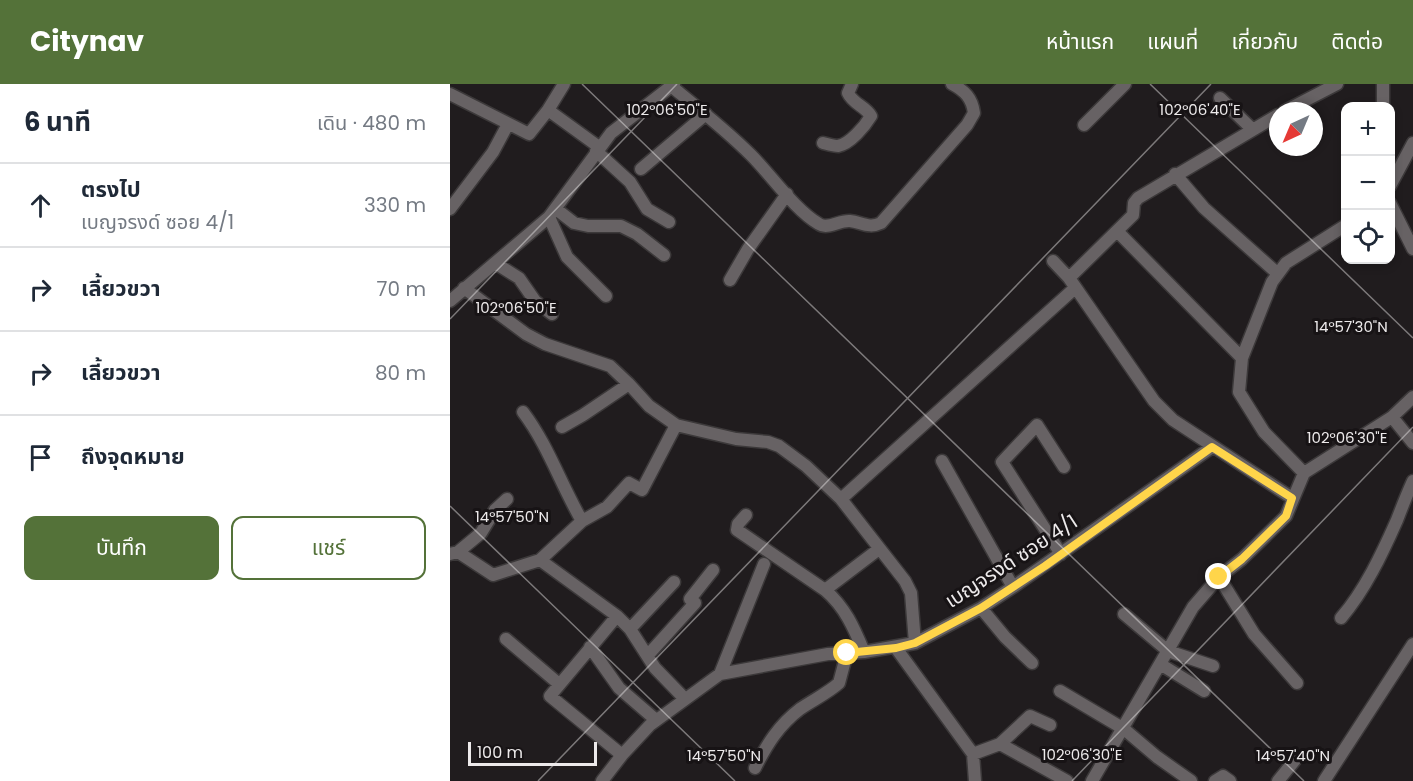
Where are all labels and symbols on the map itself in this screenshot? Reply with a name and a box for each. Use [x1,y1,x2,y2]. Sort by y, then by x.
text: 102°06'50"E [626,99,708,120]
text: 102°06'40"E [1159,99,1241,120]
north arrow [1269,102,1323,156]
text: 102°06'50"E [475,297,557,318]
text: 14°57'30"N [1314,316,1388,337]
text: 102°06'30"E [1307,427,1387,448]
text: 14°57'50"N [475,506,549,527]
street label: เบญจรงด์ ซอย 4/1 [939,508,1083,614]
route end [1205,563,1231,589]
route start [833,639,859,665]
scale bar [468,739,597,766]
text: 102°06'30"E [1042,744,1122,765]
text: 14°57'50"N [687,745,761,766]
text: 14°57'40"N [1256,745,1330,766]

